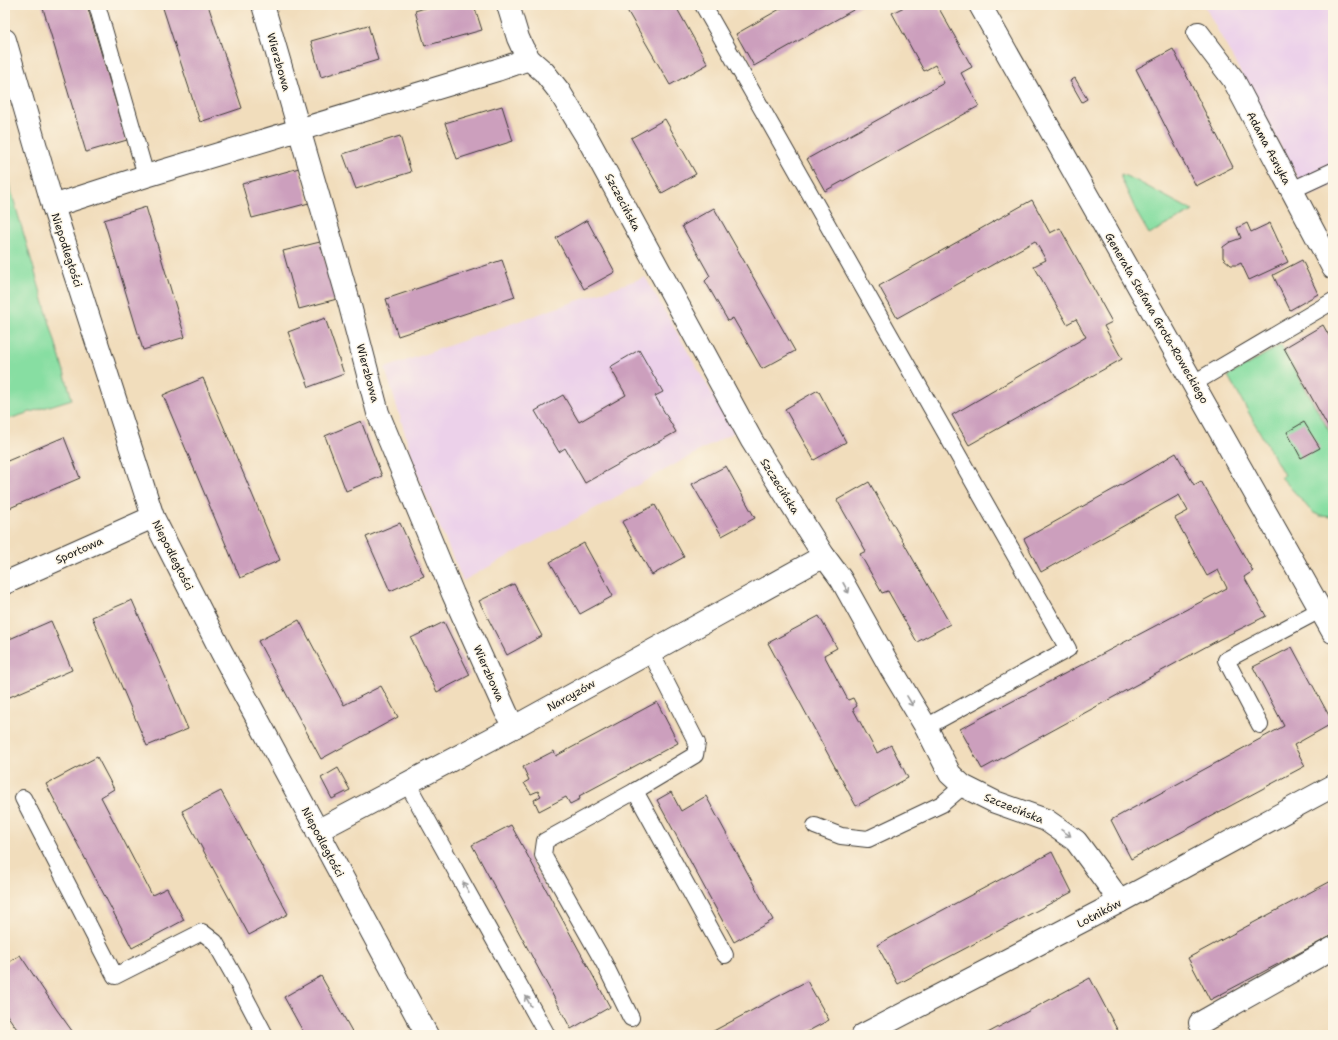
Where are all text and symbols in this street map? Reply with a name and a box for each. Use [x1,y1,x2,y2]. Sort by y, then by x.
street label: Wierzbowa [263,31,294,93]
street label: Adama Asnyka [1243,109,1294,188]
street label: Szczecińska [601,171,644,234]
street label: Niepodległości [47,211,86,289]
street label: Generała Stefana Grota-Roweckiego [1101,230,1212,407]
street label: Wierzbowa [353,342,383,404]
street label: Szczecińska [757,456,803,517]
street label: Niepodległości [148,517,197,593]
street label: Sportowa [53,533,106,568]
one-way arrow [843,582,850,594]
street label: Wierzbowa [469,643,508,704]
street label: Narcyzów [544,676,599,715]
one-way arrow [906,695,914,706]
street label: Szczecińska [982,790,1046,827]
street label: Niepodległości [298,805,347,880]
one-way arrow [1060,829,1071,837]
one-way arrow [461,881,469,893]
street label: Lotników [1074,895,1125,931]
one-way arrow [524,995,531,1007]

